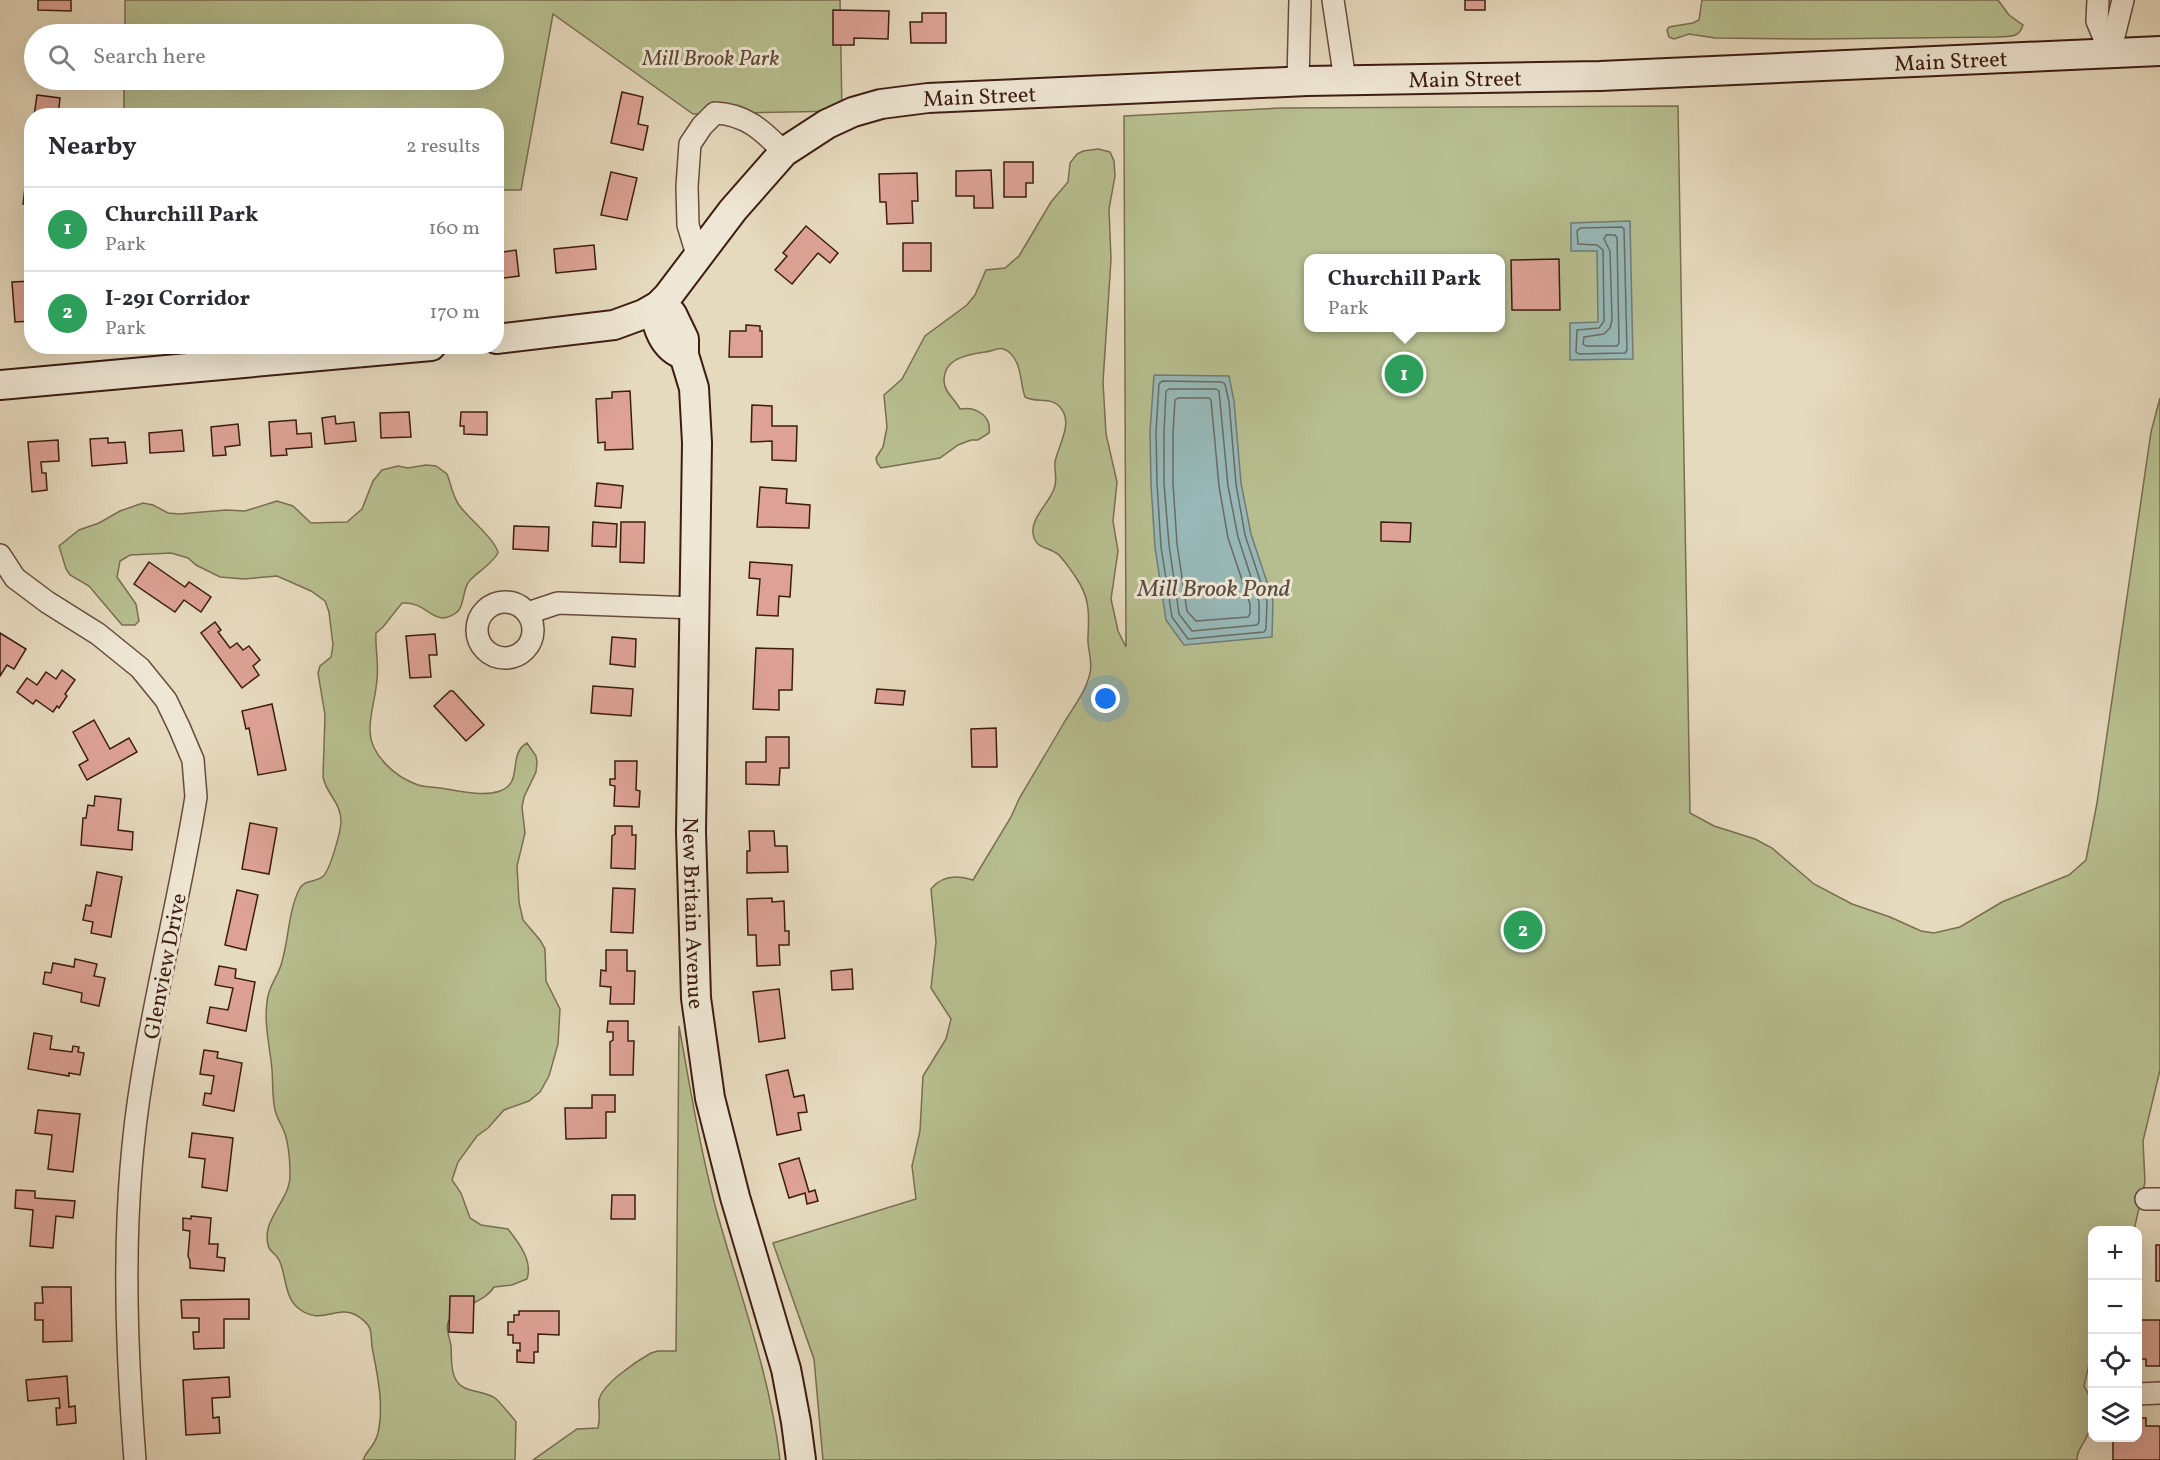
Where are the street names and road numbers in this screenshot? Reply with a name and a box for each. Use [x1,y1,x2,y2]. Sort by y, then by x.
street label: Main Street [1893,45,2008,81]
street label: Main Street [1408,64,1522,97]
street label: Main Street [922,80,1037,116]
street label: New Britain Avenue [673,817,710,1011]
street label: Glenview Drive [137,891,196,1042]

